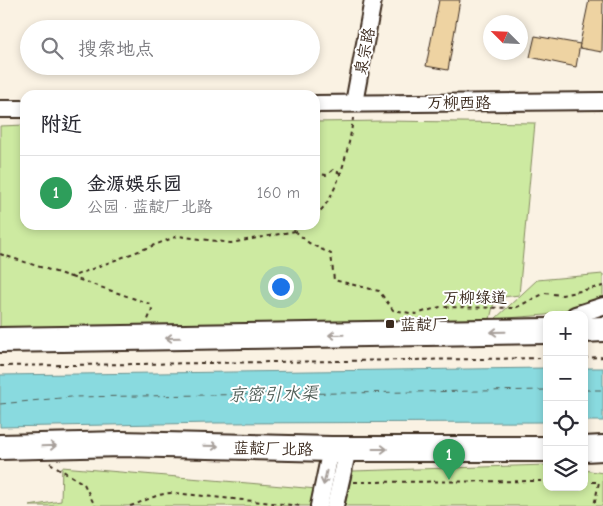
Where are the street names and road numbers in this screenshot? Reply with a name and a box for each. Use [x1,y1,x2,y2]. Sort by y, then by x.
street label: 泉宗路 [352,26,378,76]
street label: 万柳西路 [427,94,491,112]
street label: 万柳绿道 [443,289,507,307]
street label: 蓝靛厂北路 [233,439,313,459]

